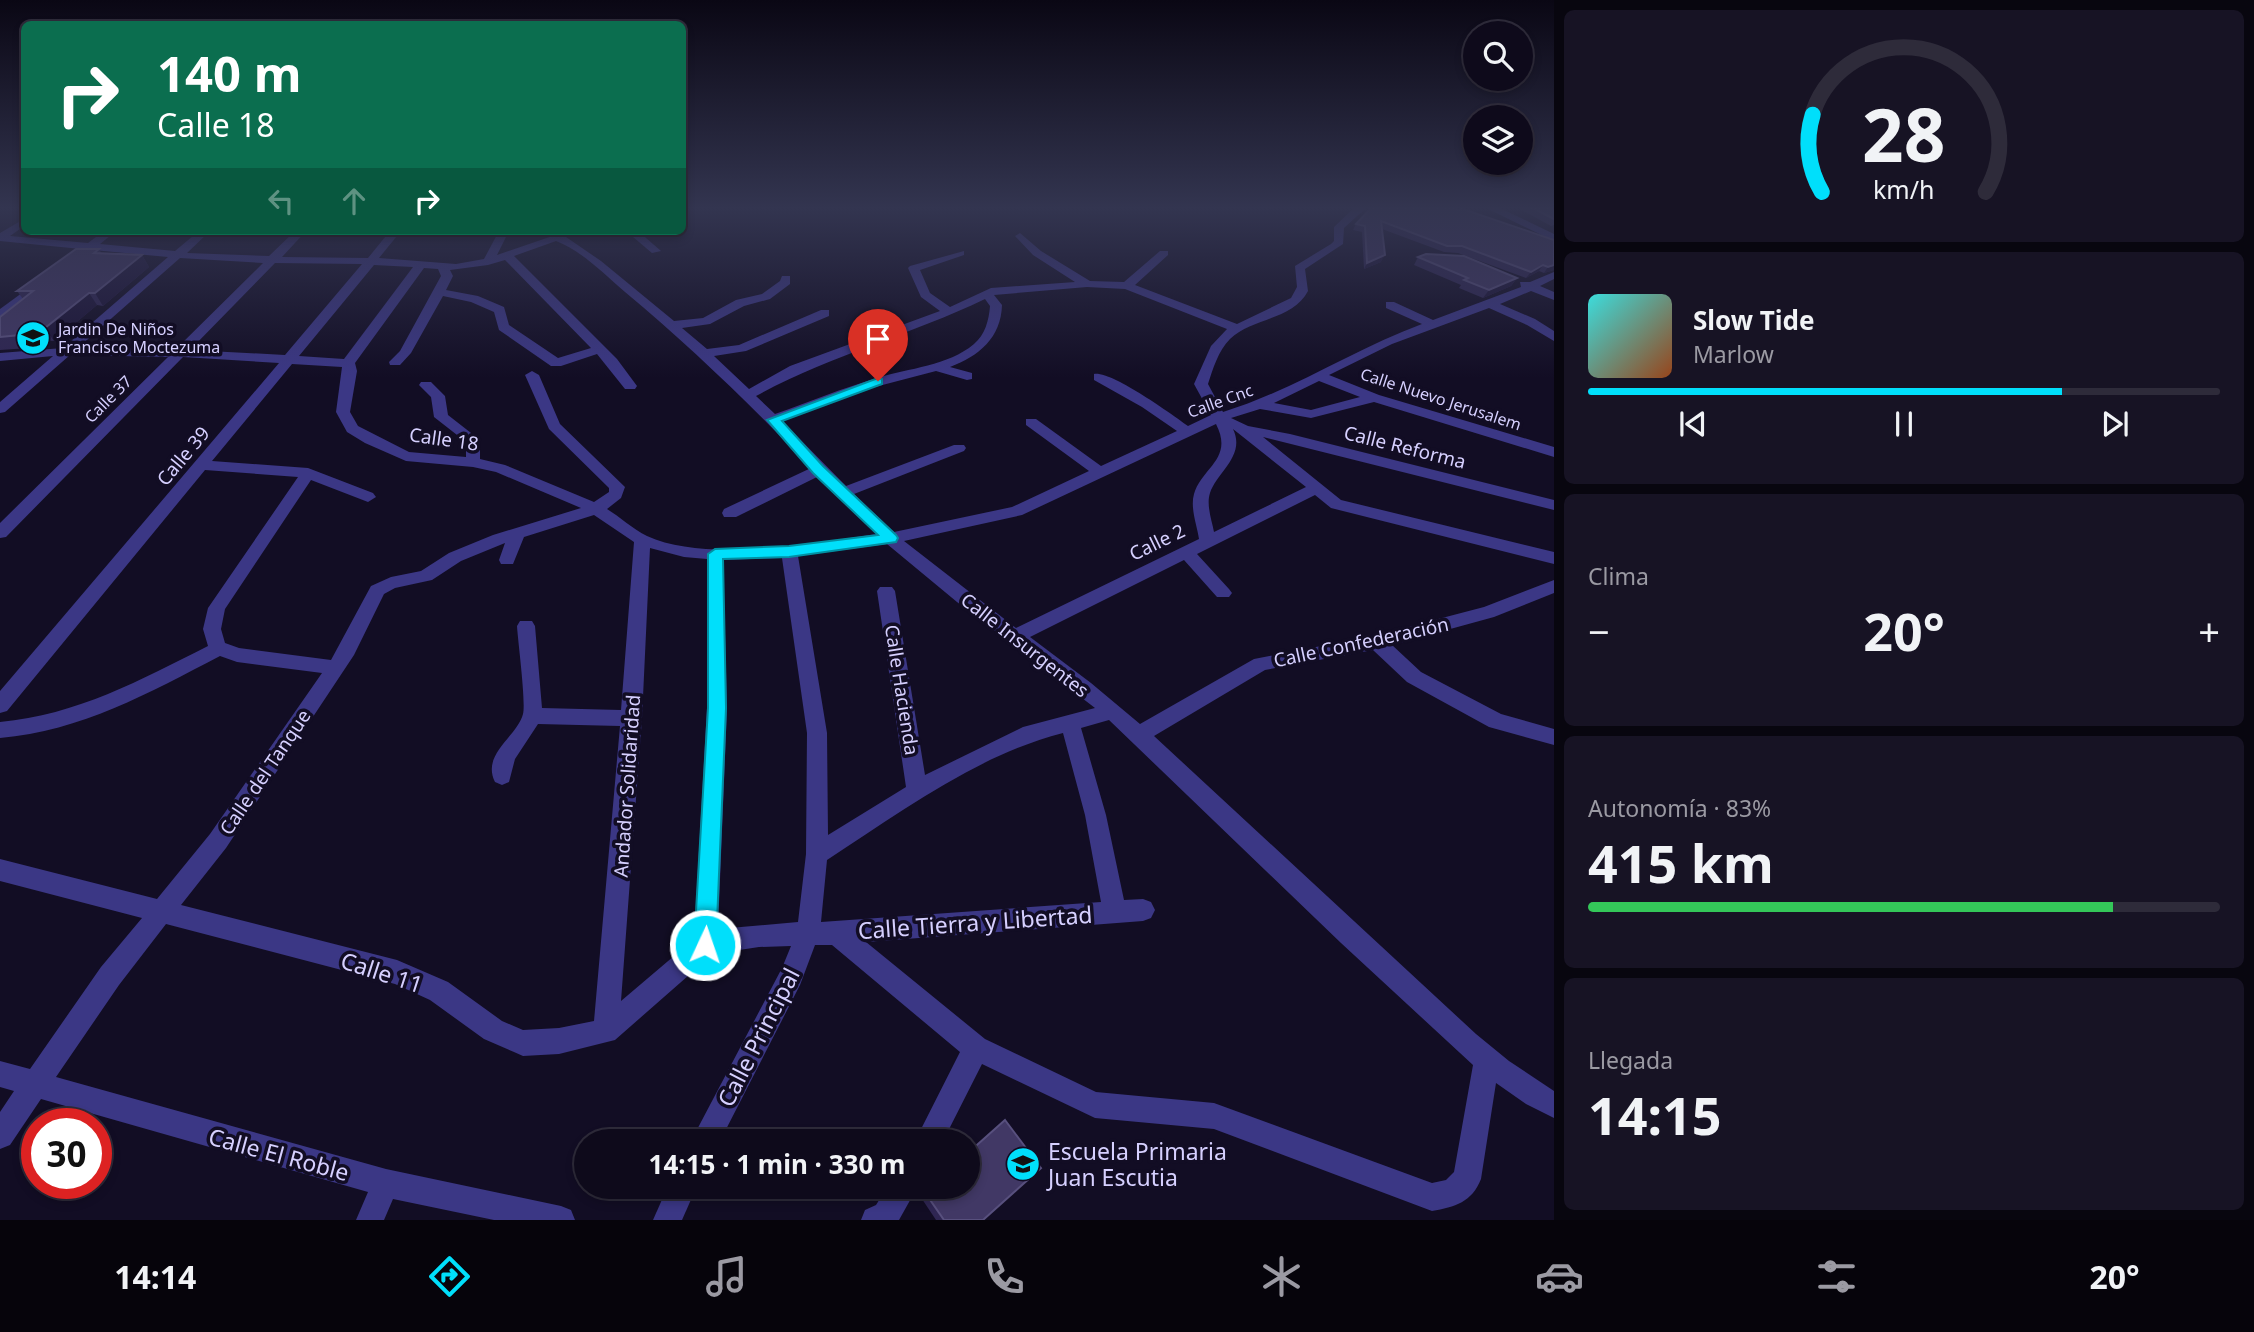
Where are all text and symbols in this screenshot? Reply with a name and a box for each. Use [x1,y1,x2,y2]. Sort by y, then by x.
map controls [1463,21,1533,175]
button: search [1463,21,1533,91]
text: 140 m [157,40,302,106]
icon: right [42,49,133,140]
text: 28 [1862,84,1946,183]
text: Calle 18 [157,103,275,146]
button: layers [1463,105,1533,175]
text: km/h [1873,172,1935,206]
icon: left [262,182,300,220]
icon: ahead [335,182,373,220]
icon: right [408,182,446,220]
text: Slow Tide [1693,302,1815,338]
pin [848,309,908,381]
place label: Jardin De Niños Francisco Moctezuma [56,318,220,358]
school or university icon: Jardin De Niños Francisco Moctezuma [14,319,52,357]
icon: arrive [859,320,897,358]
text: Marlow [1693,338,1774,370]
street label: Calle Nuevo Jerusalem [1358,363,1524,435]
street label: Calle 37 [79,370,137,428]
street label: Calle Cnc [1184,379,1256,423]
icon: previous [1674,405,1712,443]
icon: pause [1885,405,1923,443]
icon: next [2096,405,2134,443]
street label: Calle Reforma [1341,419,1469,475]
street label: Calle 39 [151,421,215,491]
street label: Calle 18 [408,421,480,457]
street label: Calle 2 [1125,517,1189,567]
text: Clima [1588,560,1649,592]
street label: Calle Insurgentes [956,587,1094,703]
text: 20° [1863,595,1945,666]
text: − [1588,605,1610,657]
text: + [2198,605,2220,657]
street label: Calle Confederación [1271,611,1451,673]
street label: Calle Hacienda [879,623,925,757]
street label: Andador Solidaridad [608,694,646,878]
street label: Calle del Tanque [213,704,317,840]
text: Autonomía · 83% [1588,792,1771,824]
text: 415 km [1588,827,1774,898]
street label: Calle Tierra y Libertad [857,898,1093,946]
position arrow [668,908,742,982]
street label: Calle 11 [337,944,427,1000]
street label: Calle Principal [709,962,807,1112]
text: Llegada [1588,1044,1673,1076]
text: 14:15 [1588,1079,1722,1150]
speed limit sign: 30 [21,1108,112,1199]
street label: Calle El Roble [205,1120,353,1188]
place label: Escuela Primaria Juan Escutia [1046,1135,1227,1193]
school or university icon: Escuela Primaria Juan Escutia [1004,1145,1042,1183]
text: 14:15 · 1 min · 330 m [649,1146,905,1182]
icon: directions [425,1252,474,1301]
icon: music [702,1252,751,1301]
icon: phone [980,1252,1029,1301]
icon: climate [1257,1252,1306,1301]
icon: car [1535,1252,1584,1301]
icon: filters [1812,1252,1861,1301]
text: 14:14 [114,1255,196,1298]
text: 20° [2090,1255,2140,1298]

